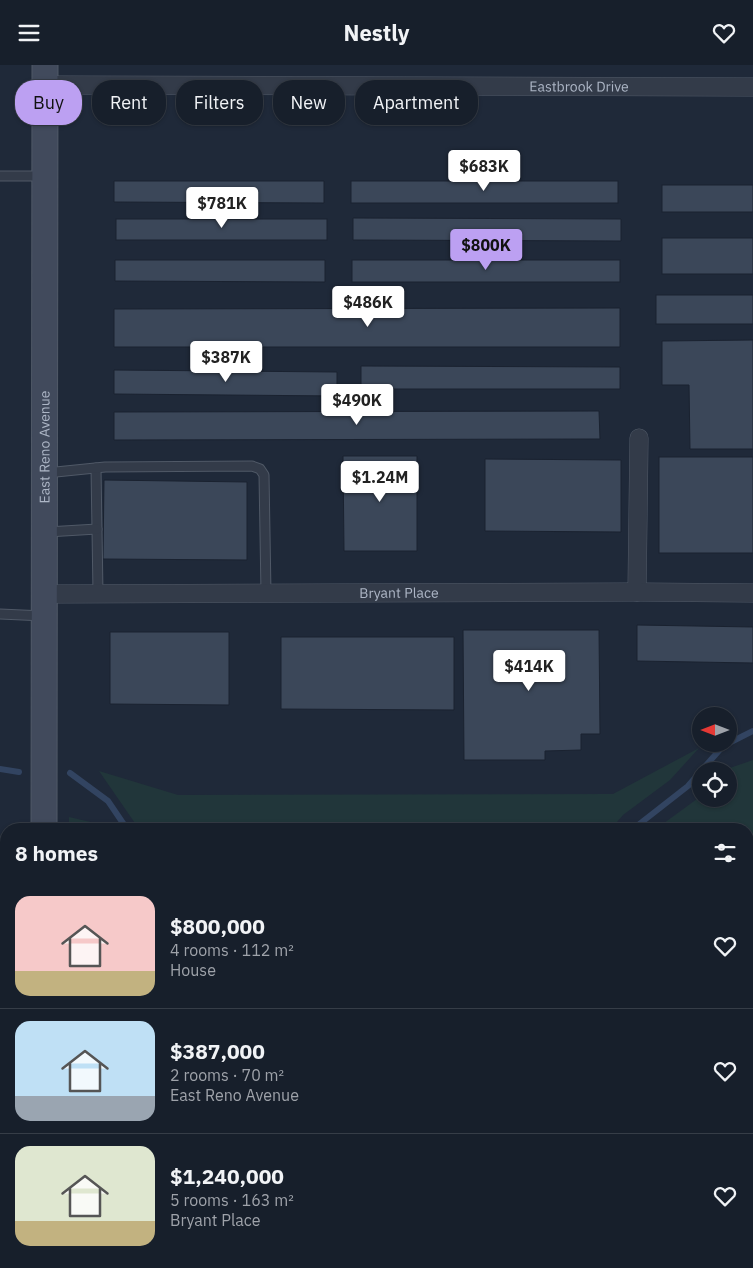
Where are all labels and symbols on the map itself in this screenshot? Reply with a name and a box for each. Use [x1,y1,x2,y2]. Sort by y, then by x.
street label: Eastbrook Drive [529,77,629,96]
pin: $683K [449,149,519,192]
pin: $781K [187,186,257,229]
pin: $800K [451,229,521,271]
pin: $486K [333,285,403,328]
pin: $387K [191,341,261,383]
pin: $490K [322,383,392,426]
street label: East Reno Avenue [35,390,54,503]
pin: $1.24M [339,461,421,503]
street label: Bryant Place [359,584,439,602]
pin: $414K [494,649,564,692]
north arrow [692,707,738,753]

